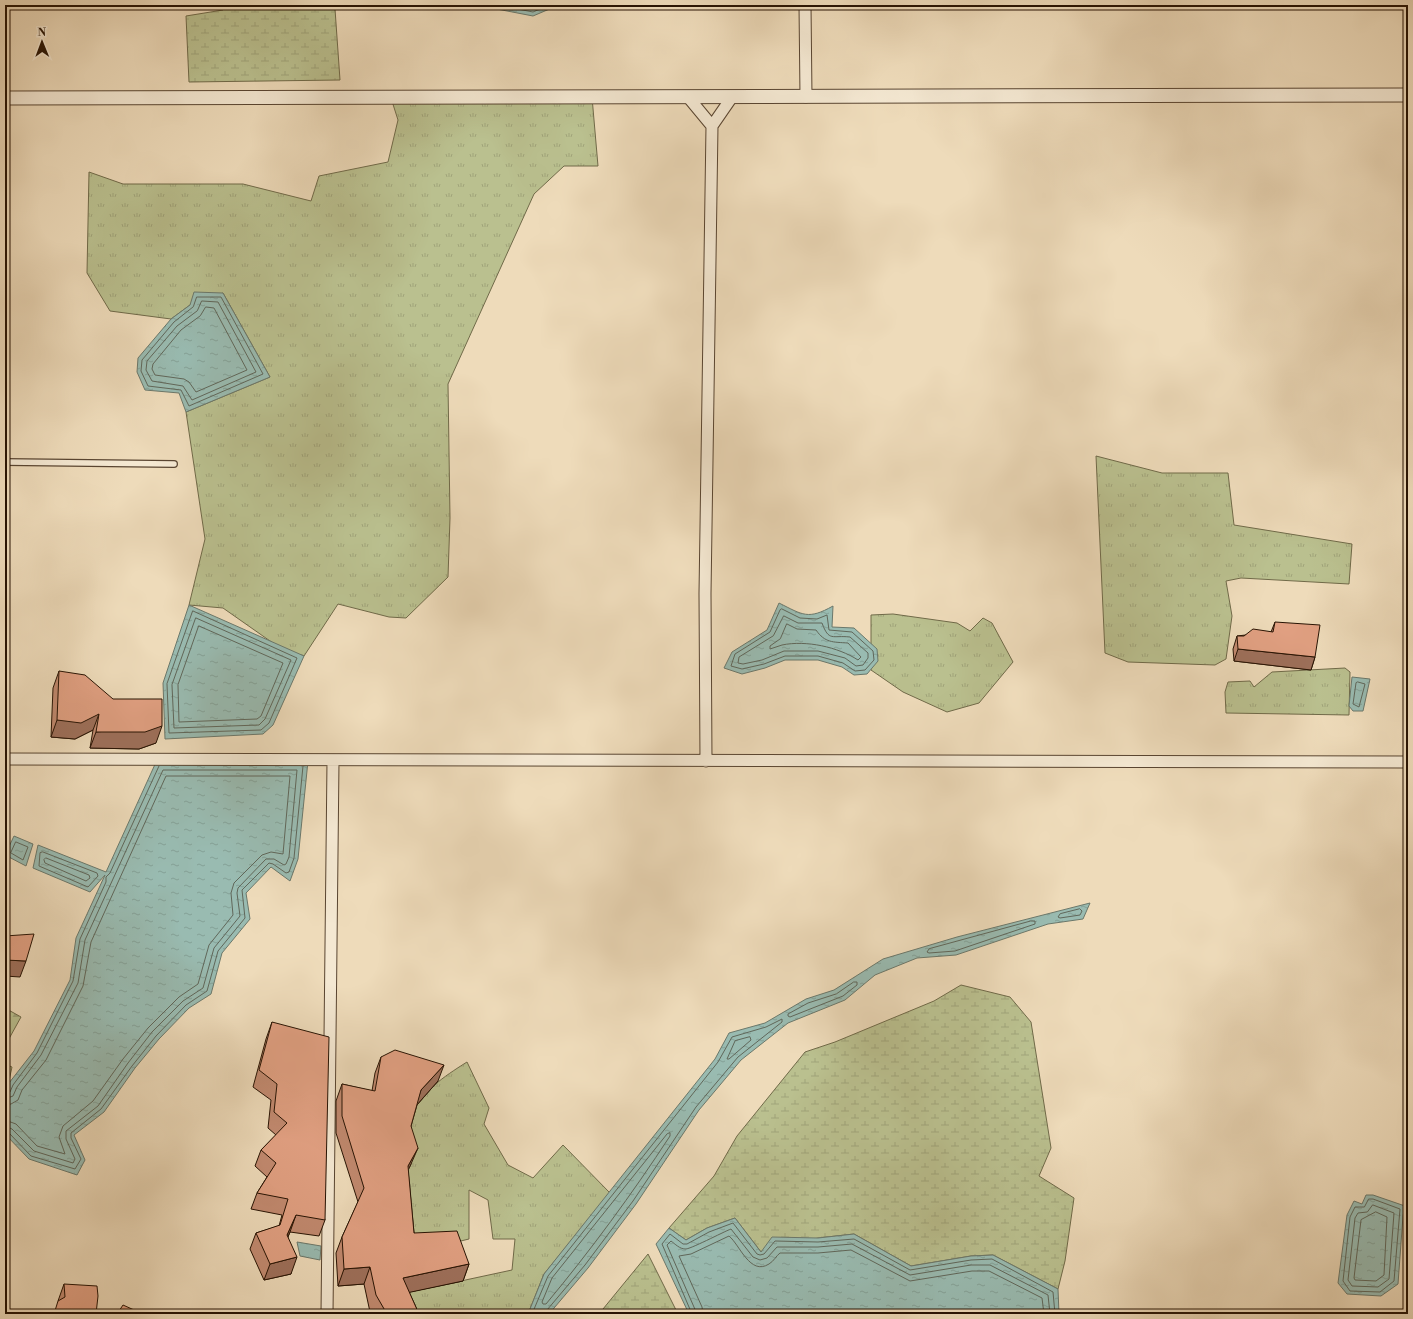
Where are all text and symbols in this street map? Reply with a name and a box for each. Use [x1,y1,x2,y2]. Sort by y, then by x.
north arrow [22,22,62,62]
text: N [37,26,47,40]

